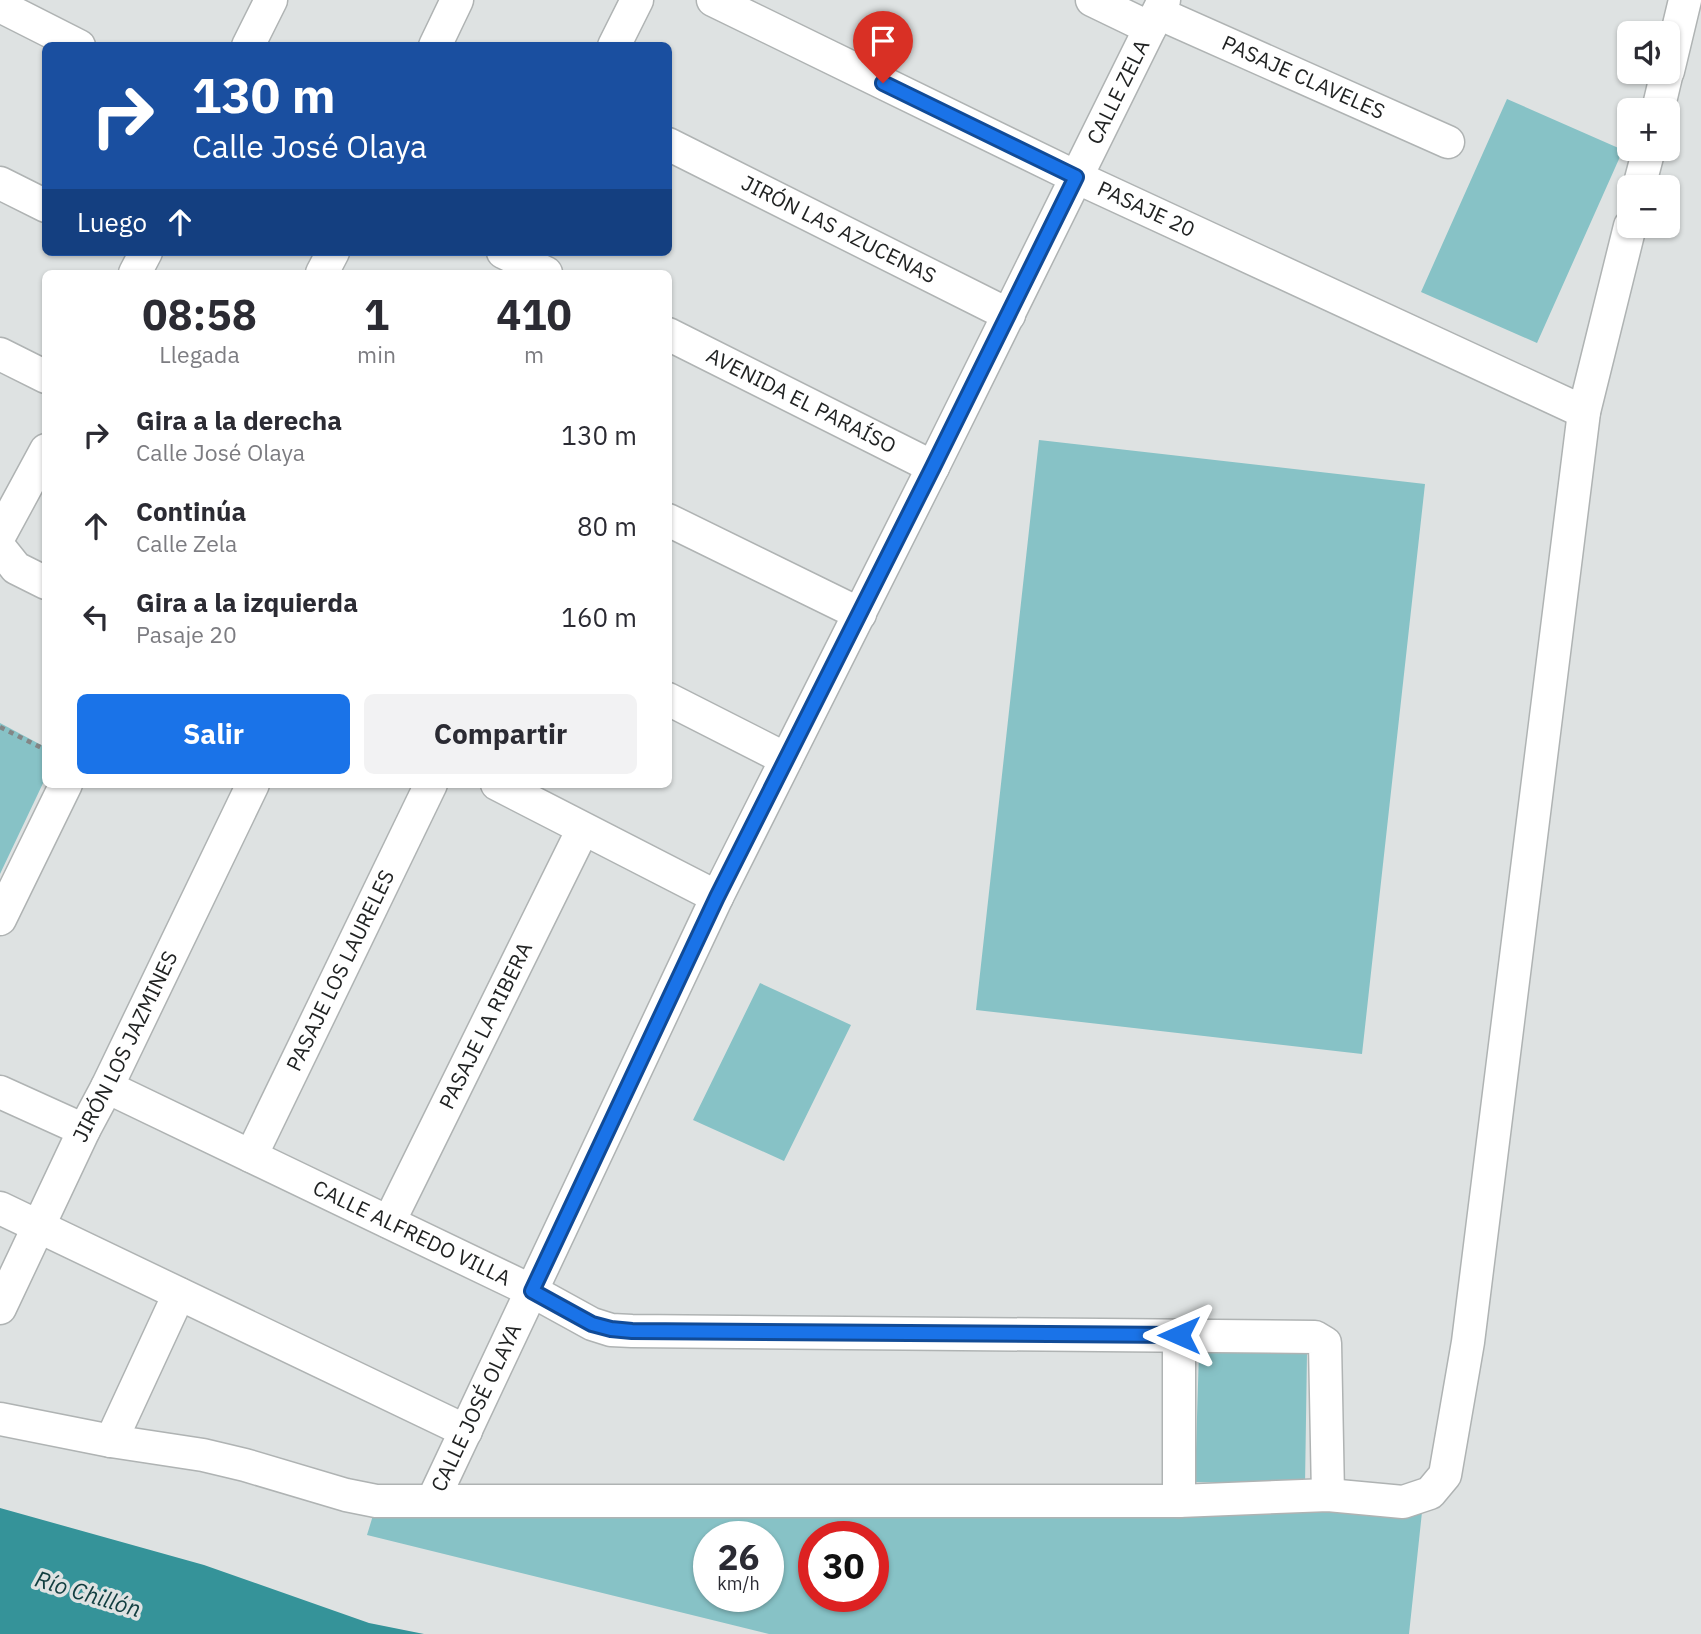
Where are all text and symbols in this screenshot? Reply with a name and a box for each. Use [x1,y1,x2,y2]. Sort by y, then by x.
pin [853,11,913,83]
map controls [1617,21,1680,238]
button: sound [1617,21,1680,84]
icon: arrive [864,22,902,60]
street label: PASAJE CLAVELES [1218,28,1390,125]
street label: CALLE ZELA [1080,35,1155,149]
text: 130 m [192,63,336,126]
icon: right [77,70,168,161]
button: + [1617,98,1680,161]
text: Calle José Olaya [192,125,427,167]
street label: JIRÓN LAS AZUCENAS [737,168,941,289]
street label: PASAJE 20 [1093,174,1200,243]
button: − [1617,175,1680,238]
icon: ahead [161,203,199,241]
text: Luego [77,205,147,239]
text: 08:58 [142,287,257,342]
text: 1 [364,287,389,342]
text: 410 [496,287,572,342]
text: Llegada [159,339,240,369]
text: min [357,339,396,369]
text: m [524,339,544,369]
street label: AVENIDA EL PARAÍSO [702,341,901,459]
text: Gira a la derecha [136,403,342,437]
icon: right [77,416,115,454]
text: 130 m [561,418,637,452]
text: Calle José Olaya [136,437,305,467]
text: Continúa [136,494,246,528]
icon: ahead [77,507,115,545]
text: 80 m [577,509,637,543]
text: Calle Zela [136,528,237,558]
text: Gira a la izquierda [136,585,358,619]
icon: left [77,598,115,636]
text: 160 m [561,600,637,634]
text: Pasaje 20 [136,619,237,649]
button: Salir [77,694,350,774]
button: Compartir [364,694,637,774]
street label: PASAJE LOS LAURELES [279,865,400,1075]
street label: PASAJE LA RIBERA [432,937,538,1113]
street label: JIRÓN LOS JAZMINES [65,946,184,1146]
street label: CALLE ALFREDO VILLA [309,1173,516,1292]
position arrow [1142,1298,1216,1372]
street label: CALLE JOSÉ OLAYA [424,1319,527,1496]
speed limit sign: 30 [798,1521,889,1612]
text: 26 [717,1534,760,1580]
water label: Río Chillón [32,1563,145,1623]
text: km/h [717,1572,760,1595]

